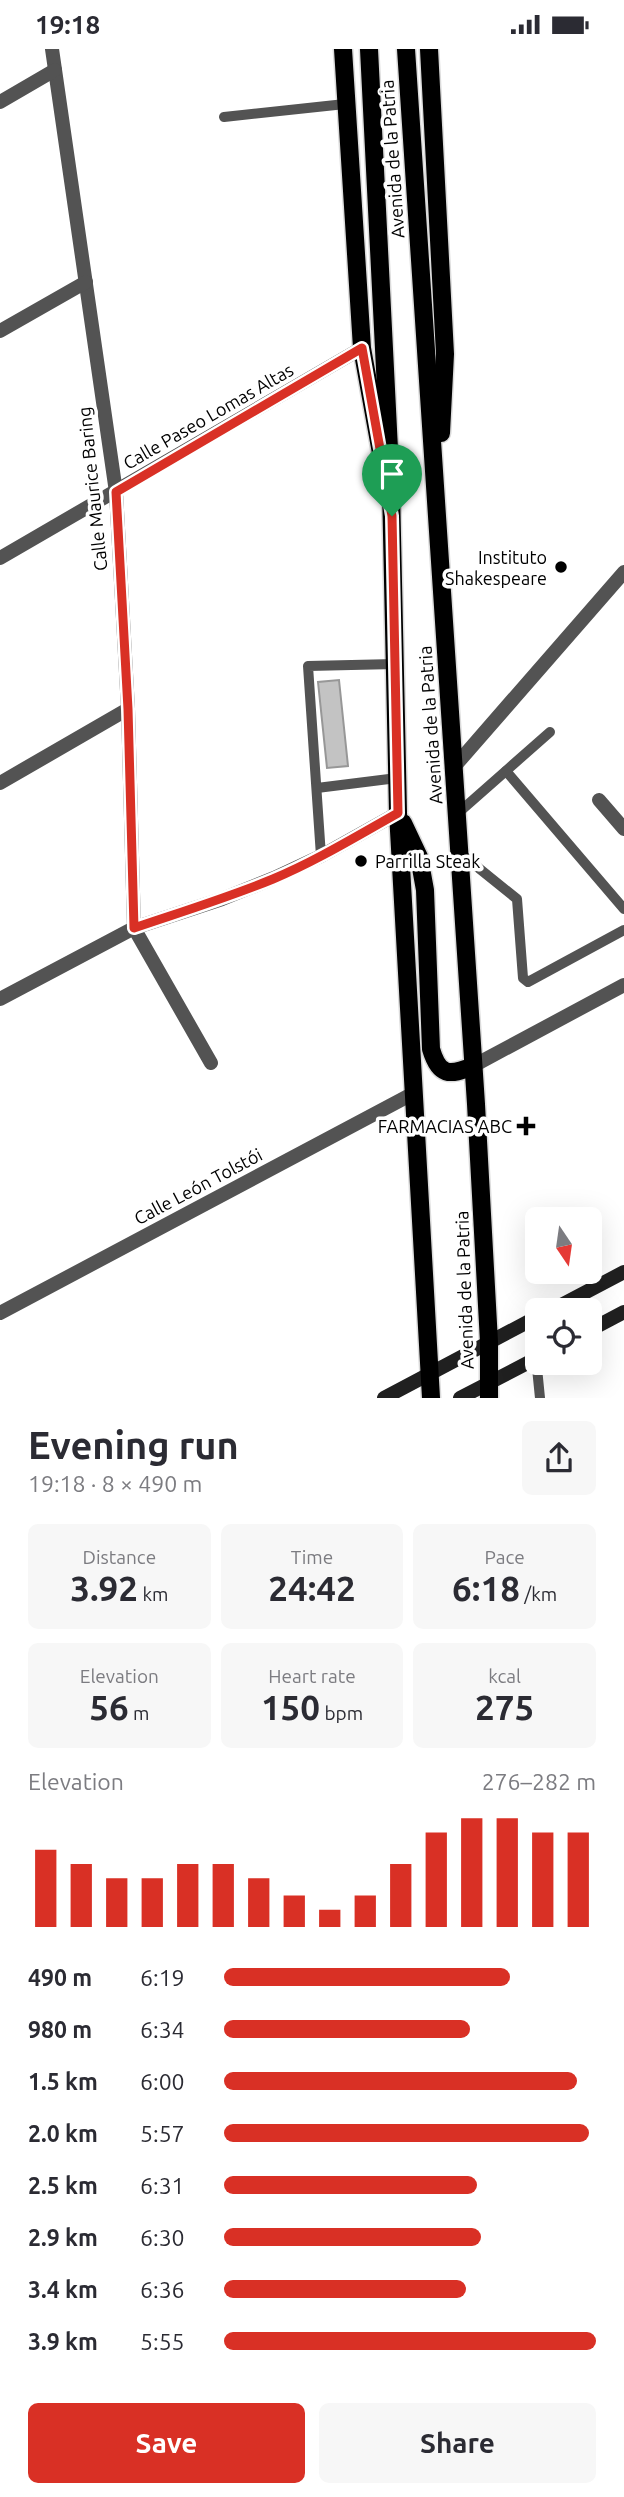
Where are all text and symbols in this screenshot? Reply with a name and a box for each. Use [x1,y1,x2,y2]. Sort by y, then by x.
text: 19:18 [35,10,100,39]
street label: Avenida de la Patria [376,79,408,239]
street label: Calle Paseo Lomas Altas [119,359,297,473]
street label: Calle Maurice Baring [73,406,111,572]
pin [362,444,422,516]
icon: arrive [373,455,411,493]
place label: Instituto Shakespeare [445,547,547,588]
marker: Instituto Shakespeare [553,559,569,575]
street label: Avenida de la Patria [414,645,446,805]
place label: Parrilla Steak [375,851,480,871]
marker: Parrilla Steak [353,853,369,869]
place label: FARMACIAS ABC [378,1116,512,1136]
marker: FARMACIAS ABC [518,1118,534,1134]
street label: Calle León Tolstói [131,1144,265,1228]
north arrow [525,1207,602,1285]
map controls [525,1207,602,1375]
street label: Avenida de la Patria [451,1210,477,1370]
button: locate [525,1298,602,1375]
button: share [522,1421,596,1495]
text: Evening run [28,1424,239,1466]
text: 19:18 · 8 × 490 m [28,1471,202,1496]
text: Distance [83,1546,156,1568]
text: Time [291,1546,333,1568]
text: Pace [485,1546,525,1568]
text: 3.92 [70,1568,138,1608]
text: 24:42 [268,1568,356,1608]
text: 6:18 [452,1568,520,1608]
text: km [138,1583,168,1605]
text: /km [520,1583,557,1605]
text: Elevation [80,1665,159,1687]
text: Heart rate [268,1665,356,1687]
text: kcal [488,1665,521,1687]
text: 56 [89,1687,129,1727]
text: 150 [261,1687,320,1727]
text: 275 [475,1687,534,1727]
text: m [129,1702,149,1724]
text: bpm [320,1702,363,1724]
text: Elevation [28,1769,124,1794]
text: 276–282 m [482,1769,596,1794]
text: 490 m [28,1965,92,1990]
text: 6:19 [140,1965,185,1990]
text: 980 m [28,2017,92,2042]
text: 6:34 [140,2017,185,2042]
text: 1.5 km [28,2069,98,2094]
text: 6:00 [140,2069,185,2094]
text: 2.0 km [28,2121,98,2146]
text: 5:57 [140,2121,185,2146]
text: 2.5 km [28,2173,98,2198]
text: 6:31 [140,2173,185,2198]
text: 2.9 km [28,2225,98,2250]
text: 6:30 [140,2225,185,2250]
text: 3.4 km [28,2277,98,2302]
text: 6:36 [140,2277,185,2302]
text: 3.9 km [28,2329,98,2354]
text: 5:55 [140,2329,185,2354]
button: Save [28,2403,305,2483]
button: Share [319,2403,596,2483]

